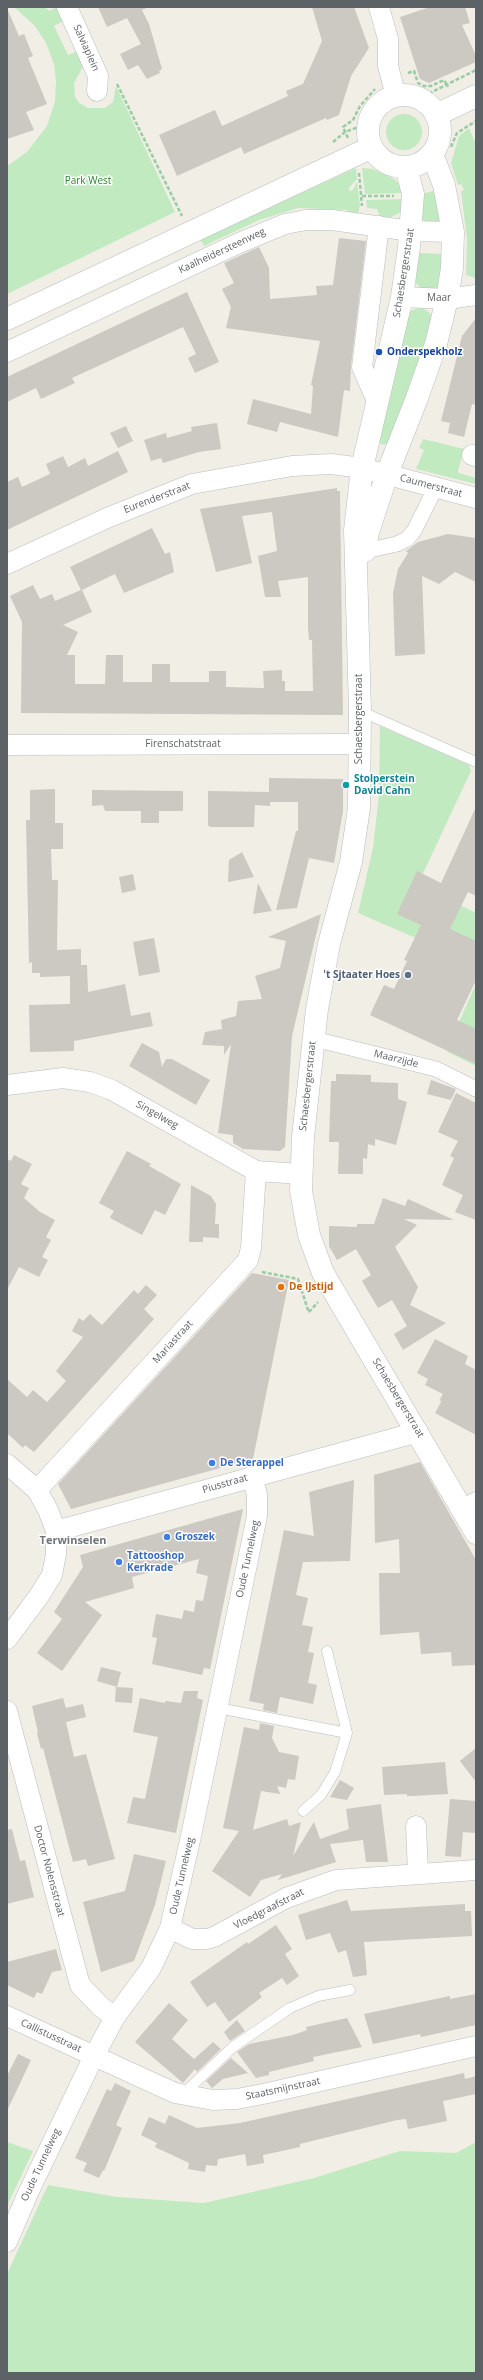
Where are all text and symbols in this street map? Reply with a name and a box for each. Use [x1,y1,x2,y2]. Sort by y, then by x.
street label: Salviaplein [70,23,102,73]
park label: Park West [65,175,111,187]
street label: Kaalheidersteenweg [177,226,267,276]
street label: Schaesbergerstraat [391,227,417,319]
street label: Maar [427,292,451,304]
place label: Onderspekholz [387,346,462,358]
marker: Onderspekholz [374,347,384,357]
street label: Caumerstraat [399,472,463,500]
street label: Eurenderstraat [122,480,192,516]
street label: Schaesbergerstraat [353,674,365,764]
street label: Firenschatstraat [145,738,221,750]
place label: Stolperstein David Cahn [354,773,415,796]
marker: Stolperstein David Cahn [341,780,351,790]
place label: 't Sjtaater Hoes [323,969,400,981]
marker: 't Sjtaater Hoes [403,970,413,980]
street label: Schaesbergerstraat [297,1040,319,1132]
street label: Maarzijde [372,1048,420,1070]
street label: Singelweg [134,1098,180,1132]
place label: De IJstijd [289,1281,333,1293]
marker: De IJstijd [276,1282,286,1292]
street label: Mariastraat [151,1318,195,1366]
street label: Schaesbergerstraat [370,1356,426,1440]
place label: De Sterappel [220,1457,284,1469]
marker: De Sterappel [207,1458,217,1468]
street label: Piusstraat [201,1472,249,1496]
street label: Oude Tunnelweg [234,1519,262,1599]
place label: Groszek [175,1531,215,1543]
marker: Groszek [162,1532,172,1542]
district label: Terwinselen [40,1534,106,1548]
place label: Tattooshop Kerkrade [127,1550,184,1574]
marker: Tattooshop Kerkrade [114,1557,124,1567]
street label: Doctor Nolensstraat [31,1824,67,1918]
street label: Oude Tunnelweg [167,1836,197,1916]
street label: Vloedgraafstraat [232,1886,306,1932]
street label: Callistusstraat [19,2017,83,2055]
street label: Staatsmijnstraat [245,2075,321,2103]
street label: Oude Tunnelweg [19,2127,63,2203]

